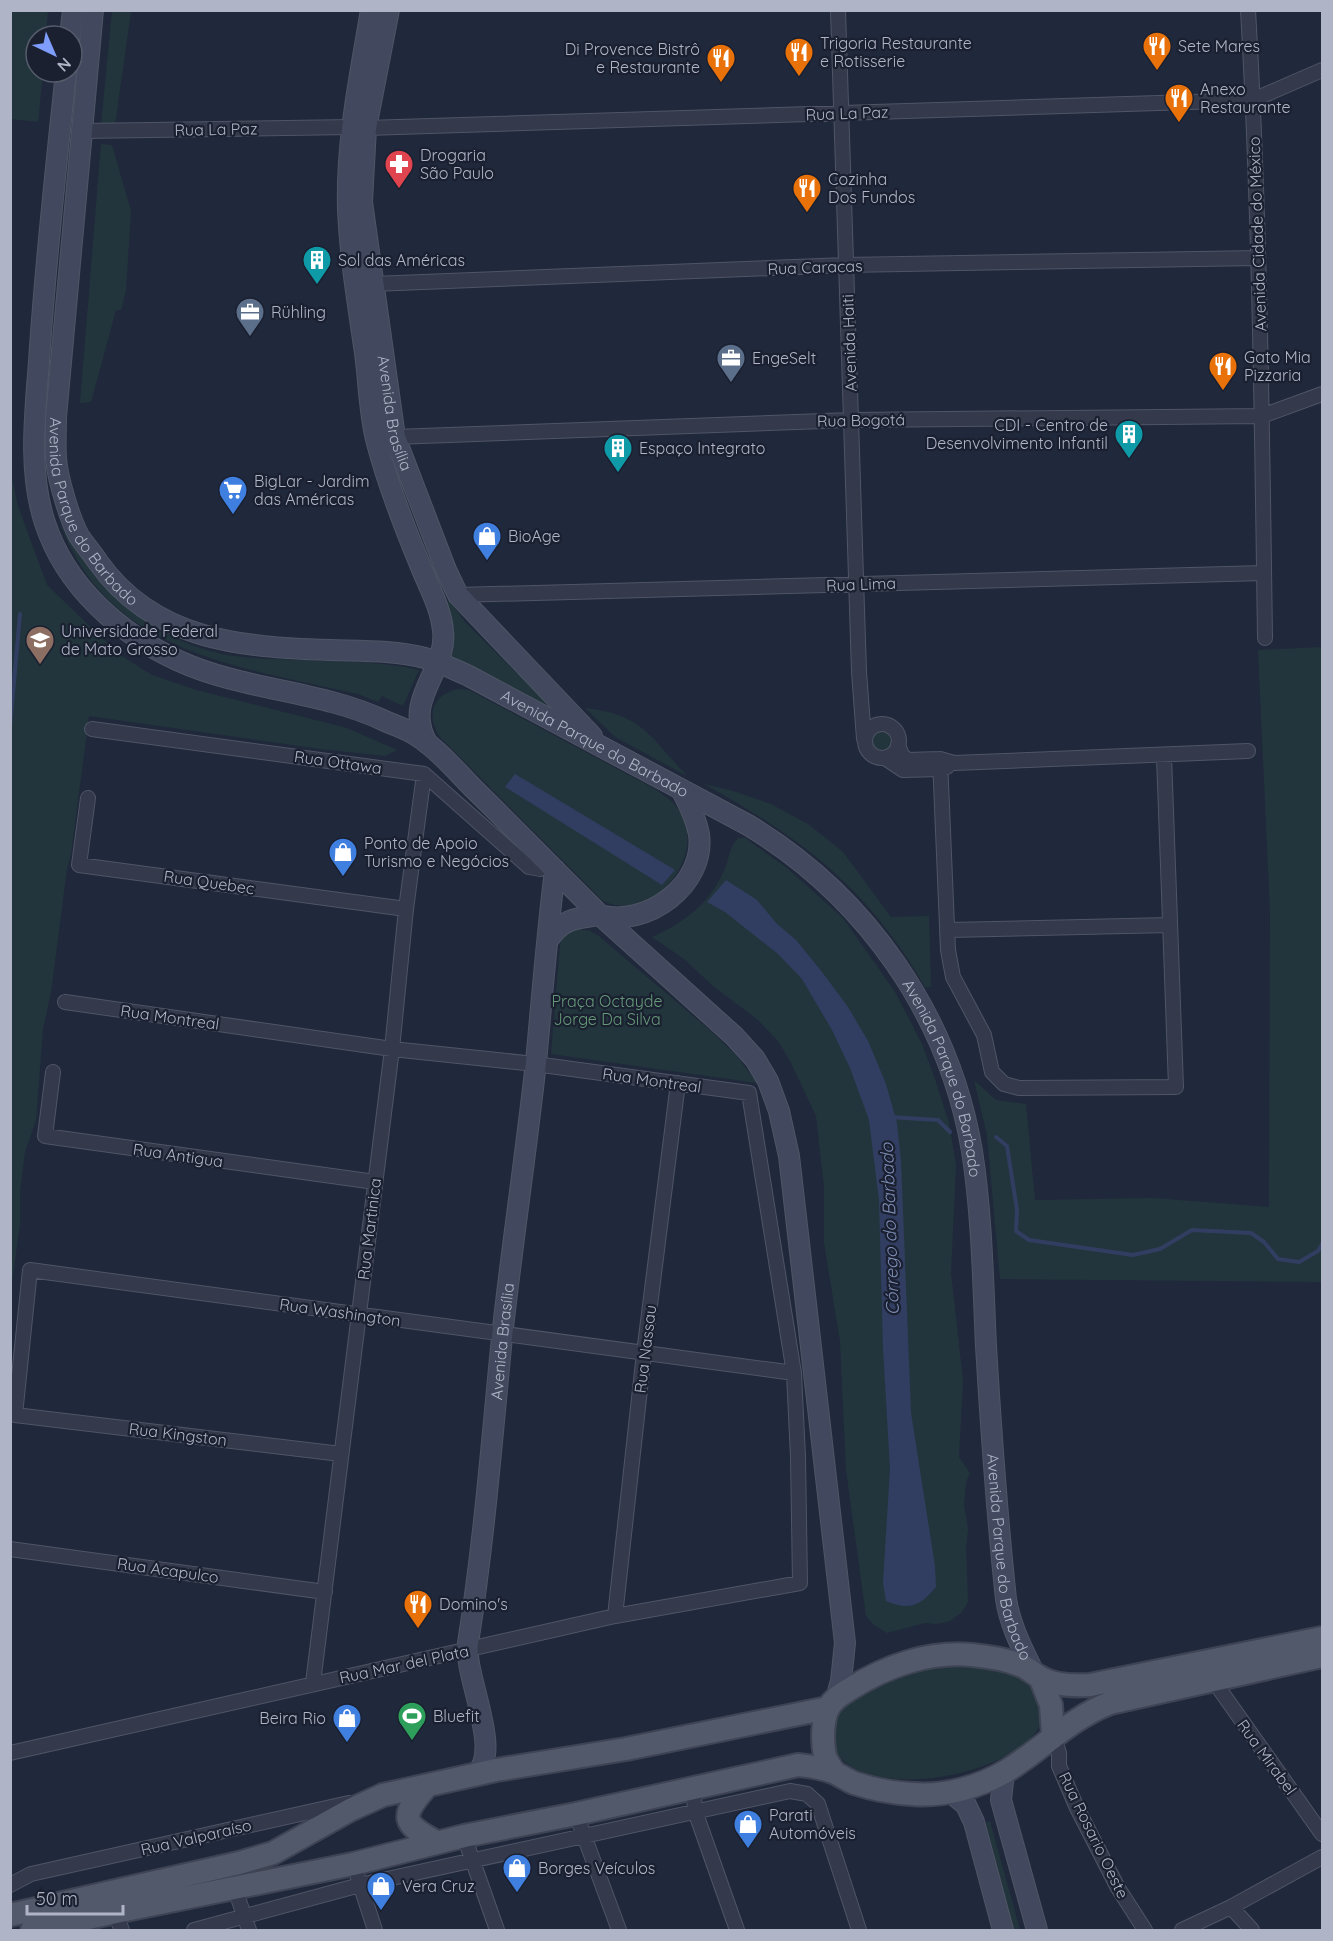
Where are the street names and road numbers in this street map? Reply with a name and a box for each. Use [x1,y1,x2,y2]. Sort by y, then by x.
street label: Rua La Paz [805,102,889,124]
street label: Rua La Paz [174,118,258,140]
street label: Avenida Cidade do México [1244,136,1270,332]
street label: Rua Caracas [767,255,863,279]
street label: Avenida Haiti [837,294,861,392]
street label: Avenida Brasília [374,354,417,473]
street label: Rua Bogotá [817,409,905,431]
street label: Avenida Parque do Barbado [46,417,142,610]
street label: Rua Lima [826,573,896,595]
street label: Avenida Parque do Barbado [498,685,692,801]
street label: Rua Ottawa [293,746,383,778]
street label: Rua Quebec [162,866,256,898]
street label: Avenida Parque do Barbado [898,975,986,1178]
street label: Rua Montreal [119,1000,221,1034]
street label: Rua Montreal [601,1063,703,1097]
street label: Rua Antigua [132,1139,224,1171]
street label: Rua Martinica [353,1177,385,1281]
street label: Avenida Brasília [486,1282,518,1401]
street label: Rua Washington [278,1294,402,1330]
street label: Rua Nassau [630,1304,660,1394]
street label: Rua Kingston [128,1418,228,1450]
street label: Avenida Parque do Barbado [983,1453,1036,1663]
street label: Rua Acapulco [116,1553,220,1587]
street label: Rua Mar del Plata [337,1640,471,1688]
street label: Rua Mirabel [1233,1715,1301,1799]
street label: Rua Rosario Oeste [1055,1768,1133,1902]
street label: Rua Valparaíso [139,1815,253,1859]

